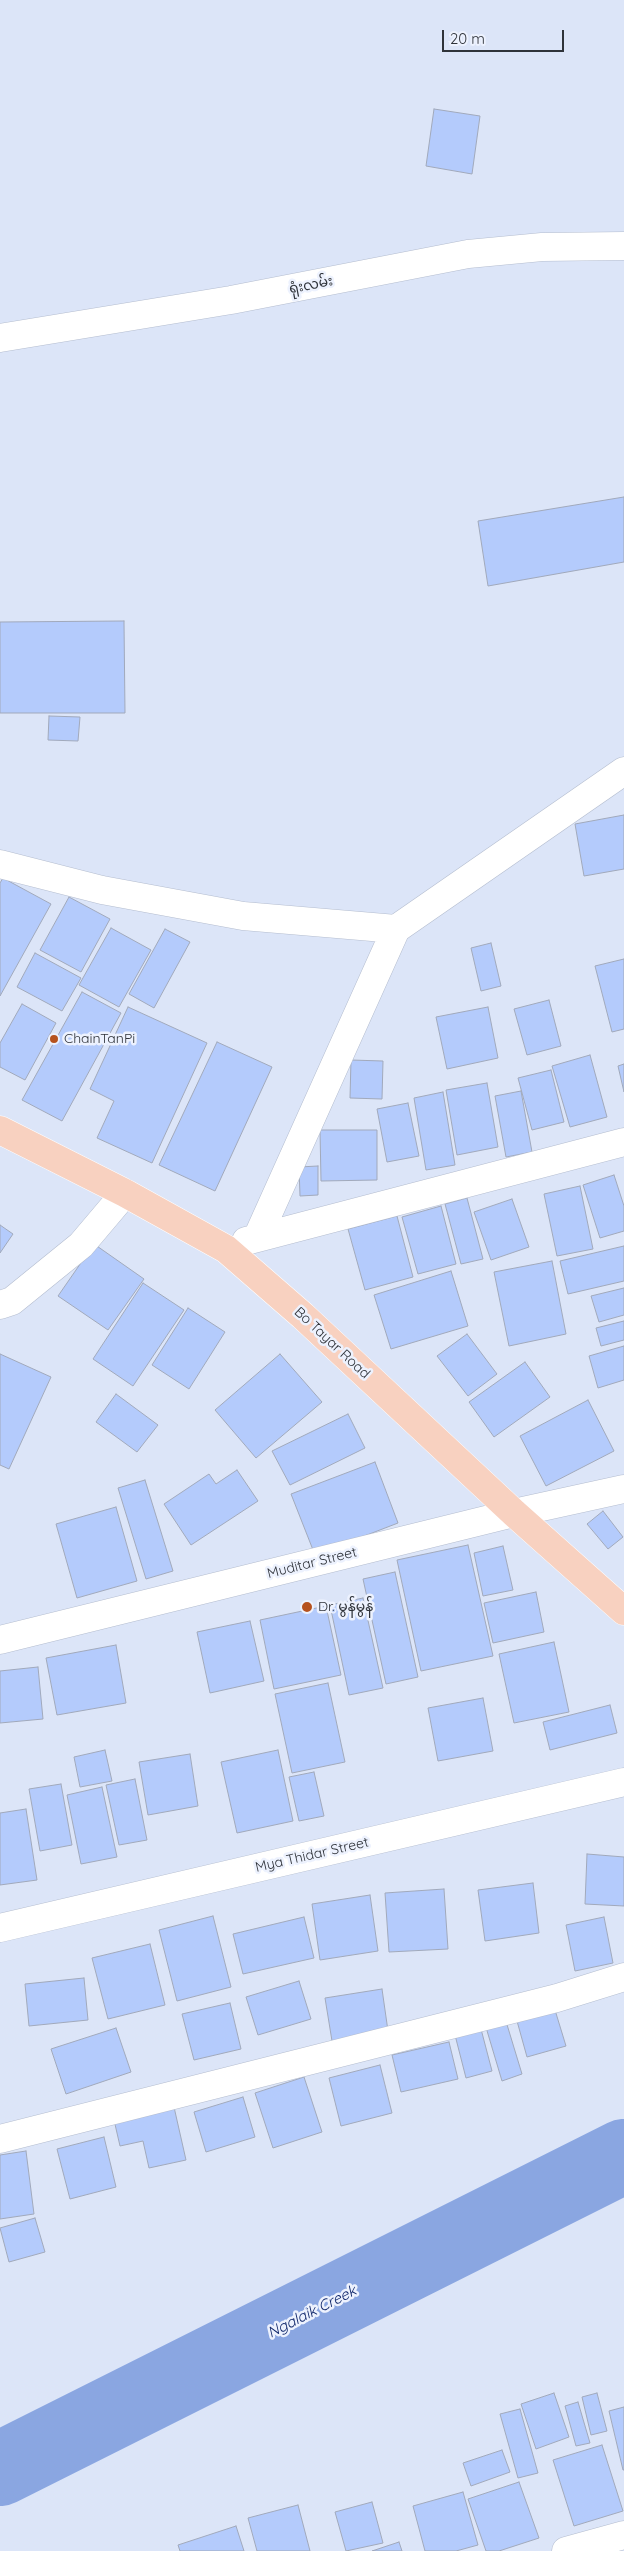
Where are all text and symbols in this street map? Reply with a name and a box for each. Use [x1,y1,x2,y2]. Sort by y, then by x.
scale bar [444,20,566,52]
text: 20 m [450,29,485,48]
street label: ရုံးလမ်း [288,273,334,297]
place label: ChainTanPi [64,1031,135,1047]
marker: ChainTanPi [48,1033,60,1045]
street label: Bo Tayar Road [291,1304,373,1382]
street label: Muditar Street [265,1544,359,1582]
place label: Dr. မွန်မွန် [318,1599,373,1615]
marker: Dr. မွန်မွန် [300,1600,314,1614]
street label: Mya Thidar Street [254,1834,370,1876]
water label: Ngalaik Creek [265,2282,359,2342]

